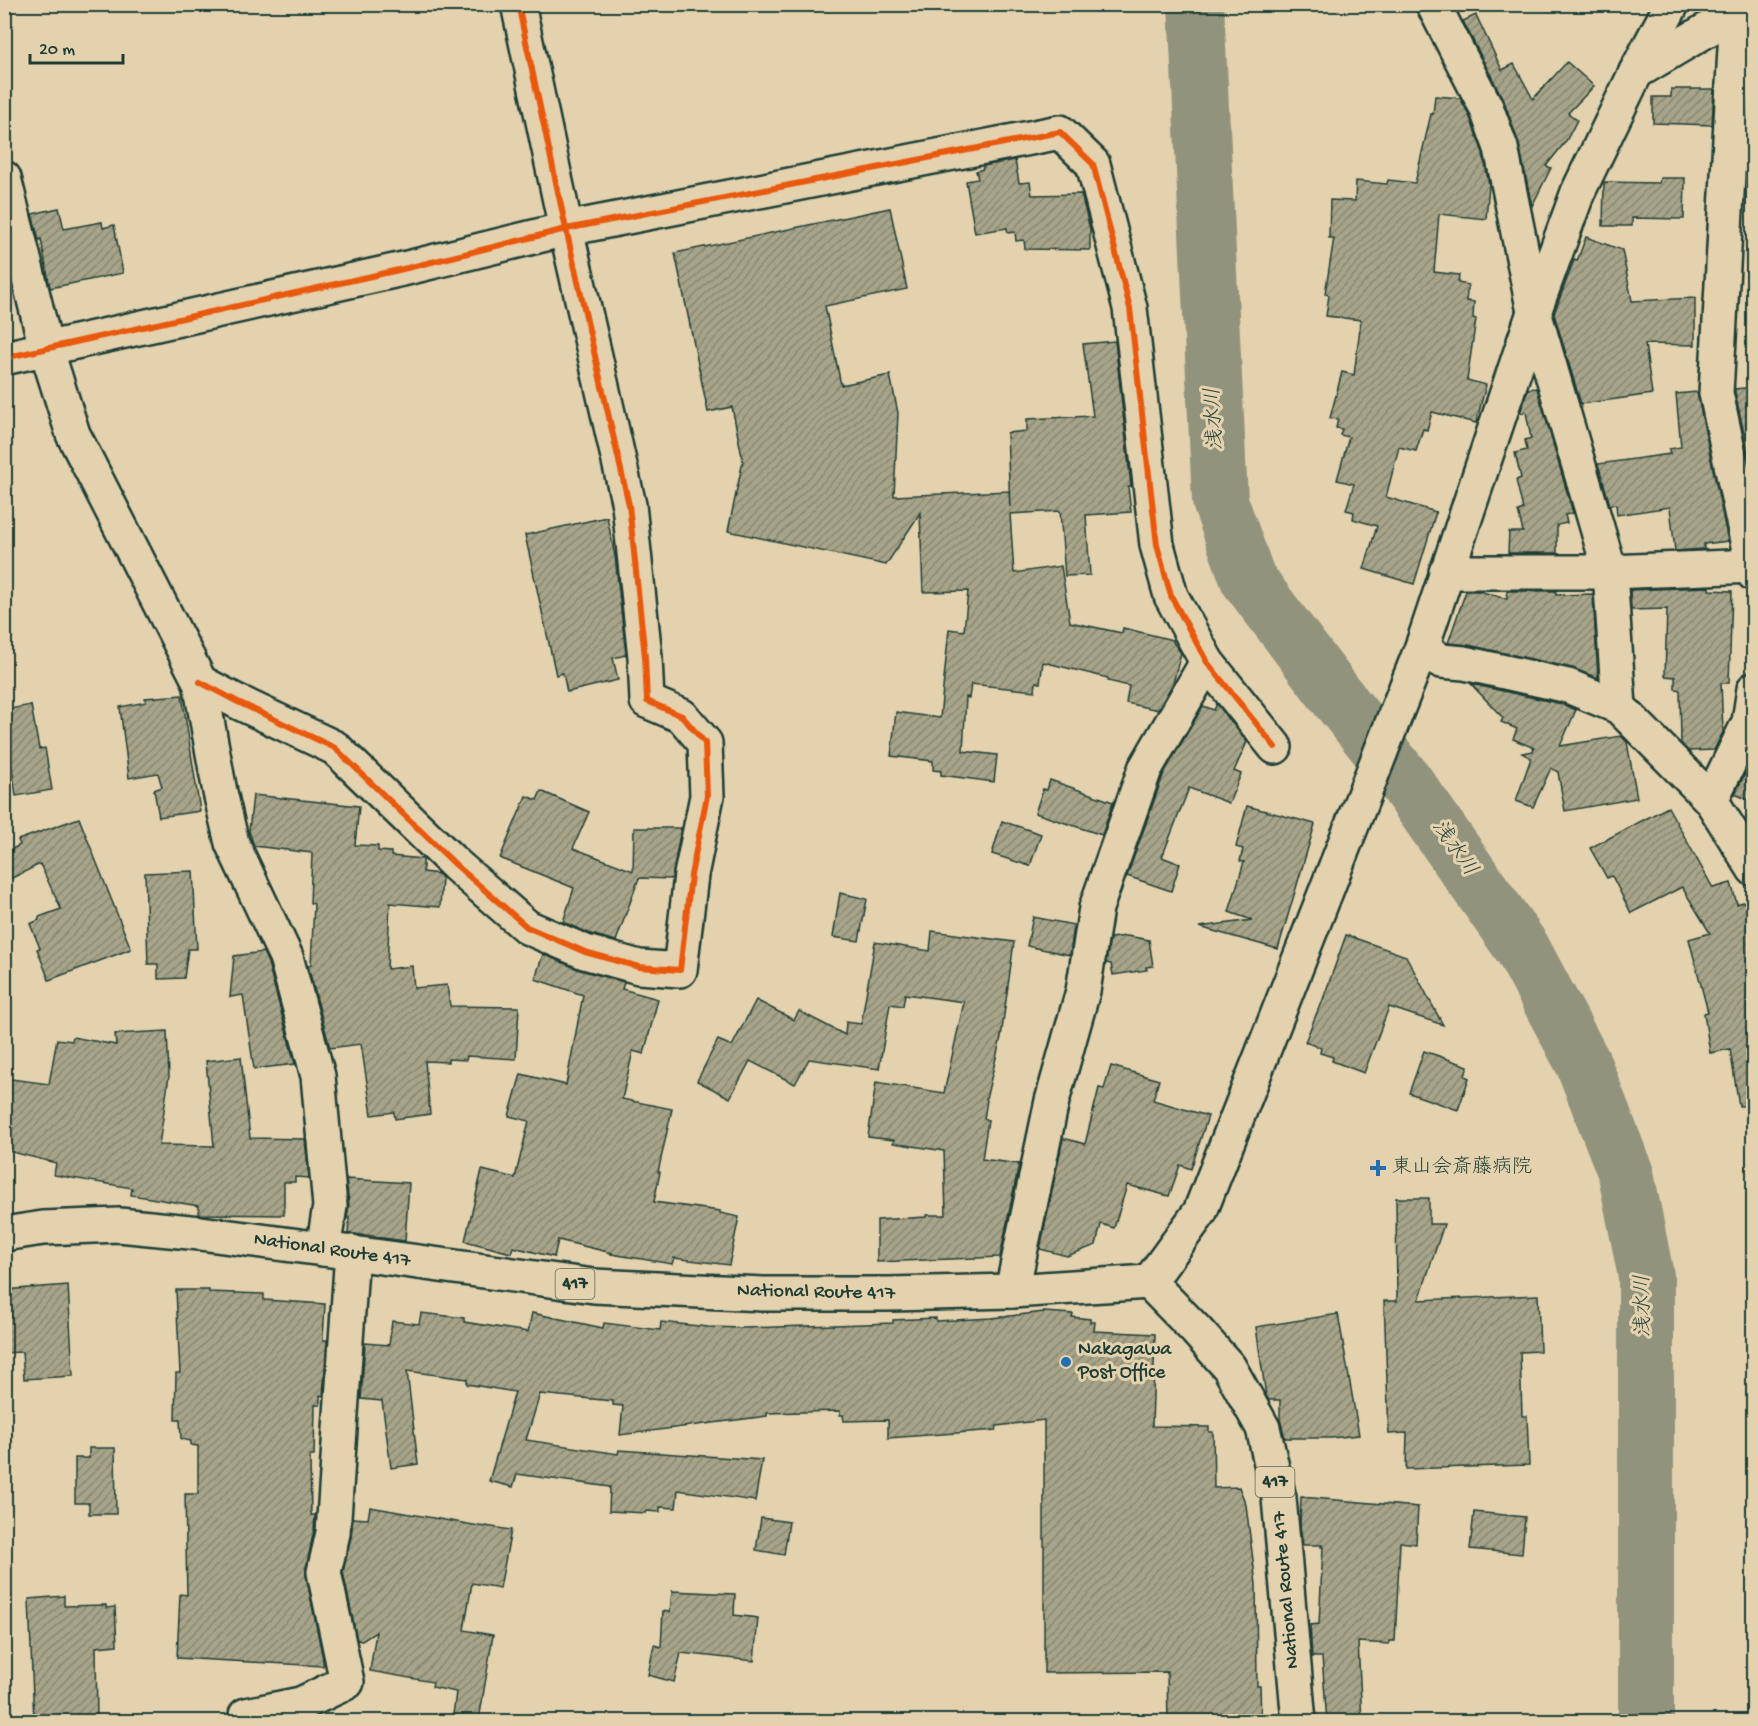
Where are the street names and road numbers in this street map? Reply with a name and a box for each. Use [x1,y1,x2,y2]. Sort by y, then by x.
street label: National Route 417 [252,1229,413,1273]
road number: 417 [556,1269,594,1299]
street label: National Route 417 [737,1280,896,1306]
road number: 417 [1256,1467,1294,1497]
street label: National Route 417 [1269,1510,1305,1670]

